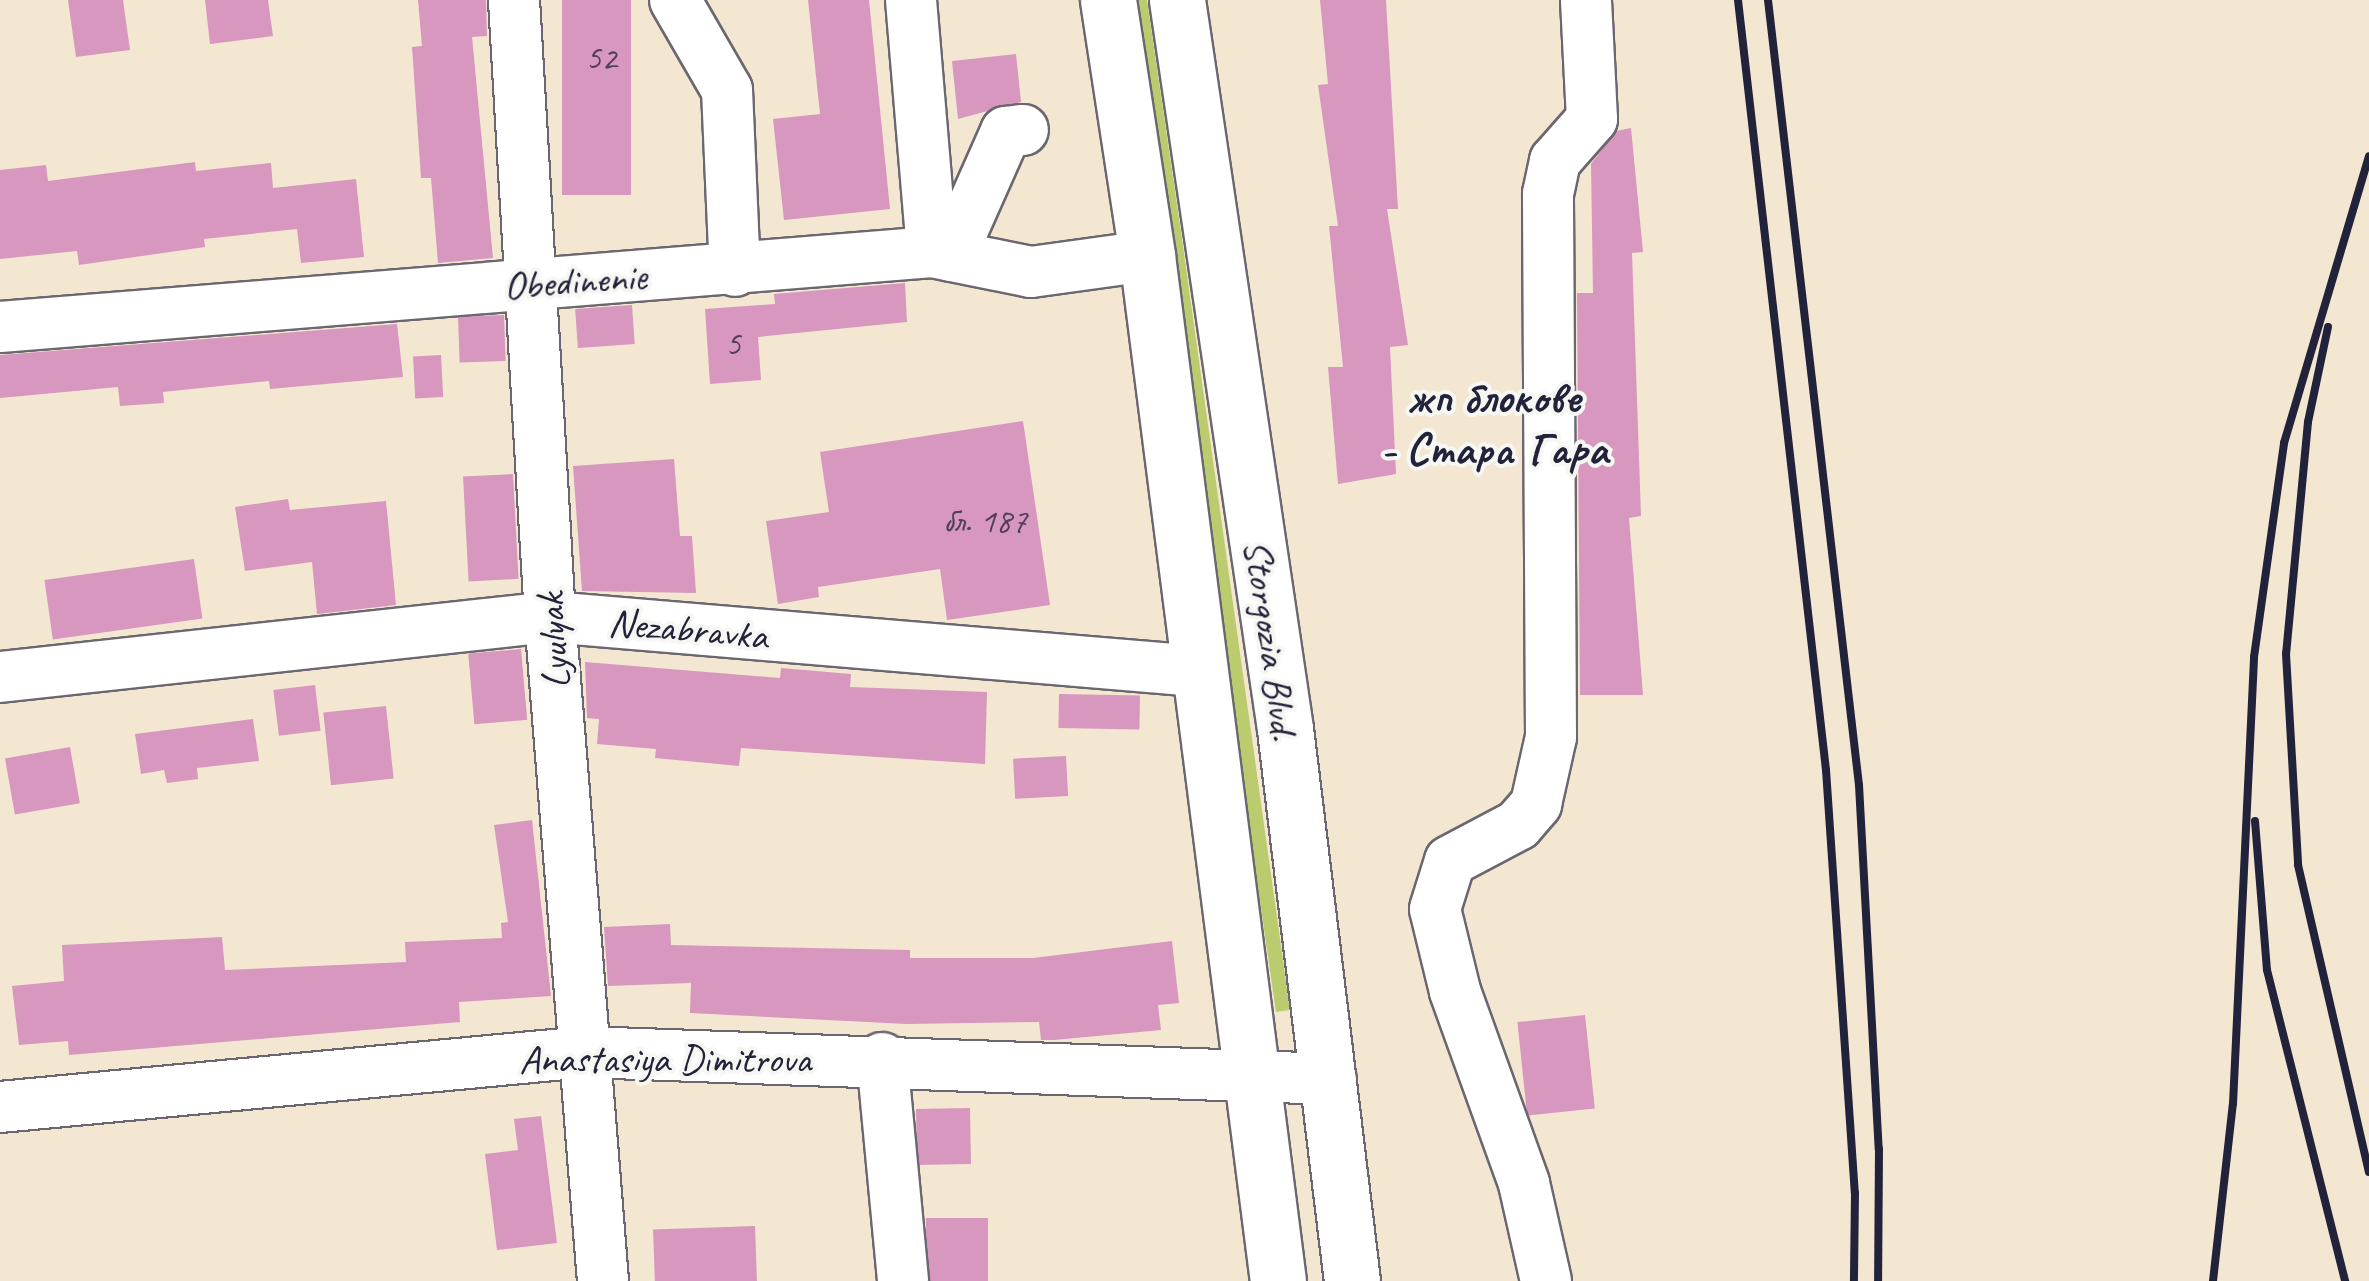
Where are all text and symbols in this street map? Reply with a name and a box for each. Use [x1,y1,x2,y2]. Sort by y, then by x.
house number: 52 [585,37,617,79]
street label: Obedinenie [502,252,648,310]
house number: 5 [725,323,741,365]
district label: жп блокове - Стара Гара [1388,371,1600,477]
house number: бл. 187 [943,500,1027,542]
street label: Storgozia Blvd. [1233,536,1309,744]
street label: Lyulyak [526,592,580,690]
street label: Nezabravka [606,598,770,660]
street label: Anastasiya Dimitrova [518,1035,812,1083]

